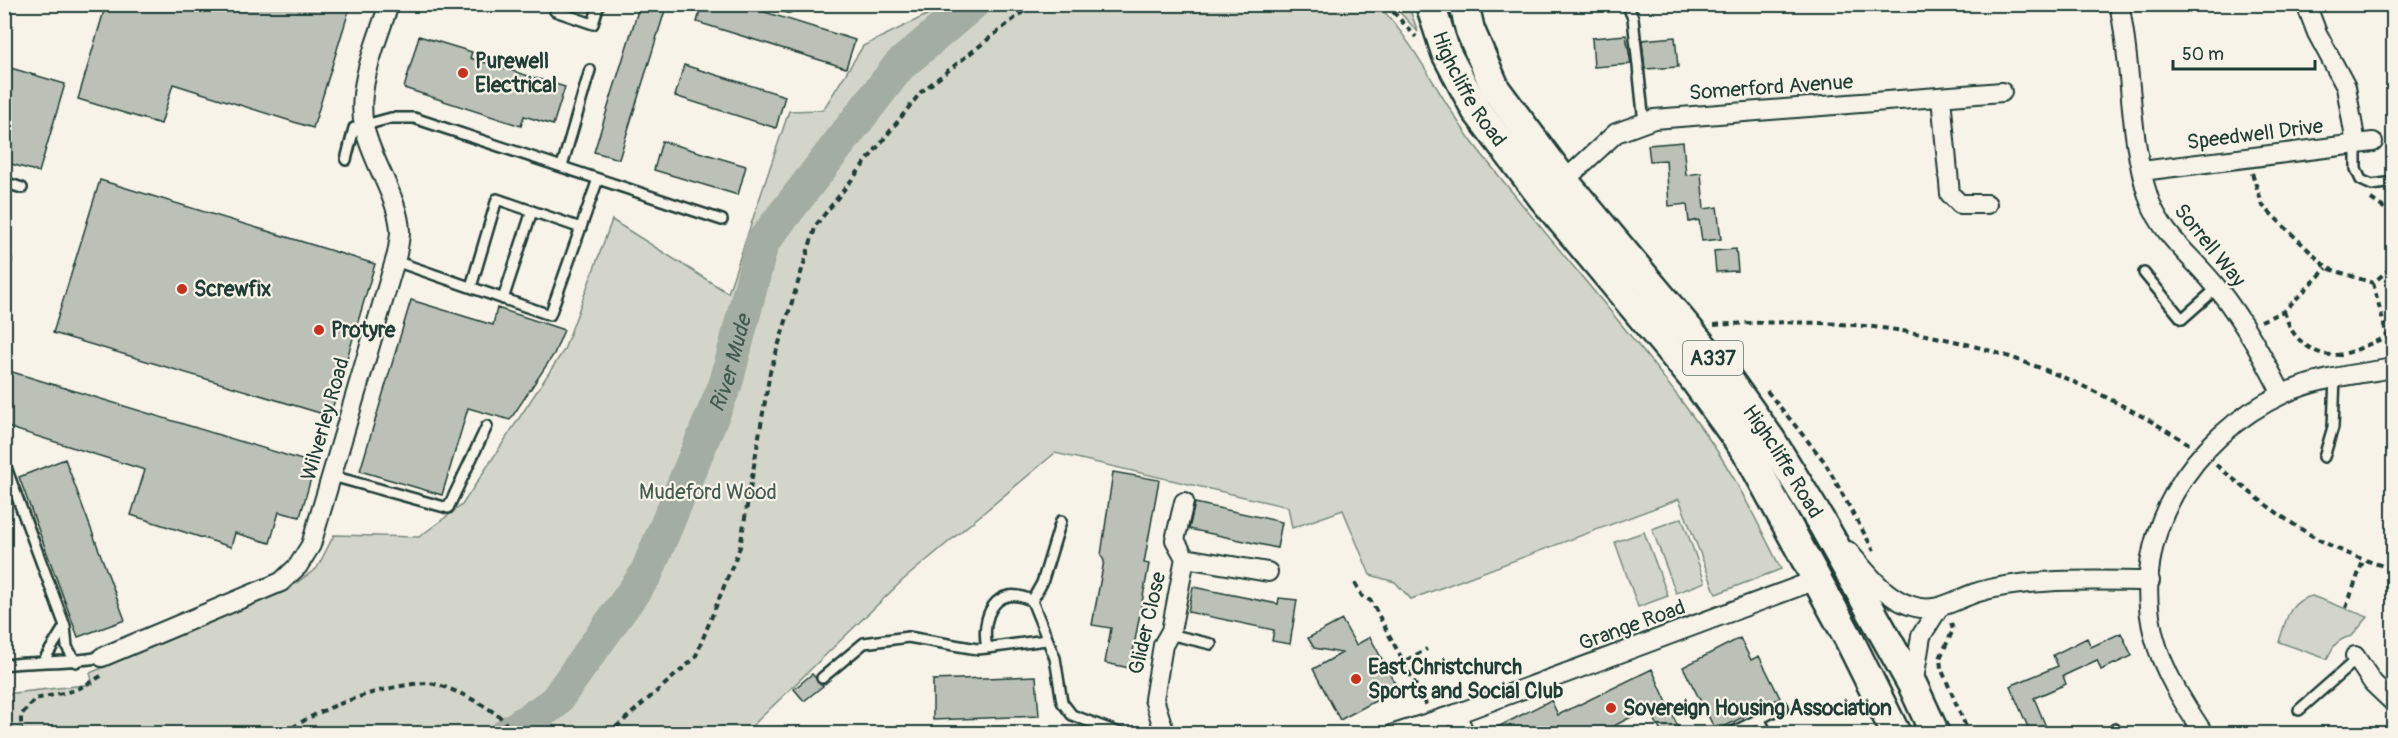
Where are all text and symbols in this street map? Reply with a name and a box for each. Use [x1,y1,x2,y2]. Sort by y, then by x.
street label: Highcliffe Road [1426,28,1512,152]
scale bar [2173,33,2316,71]
text: 50 m [2182,43,2224,66]
place label: Purewell Electrical [475,48,557,99]
marker: Purewell Electrical [456,66,470,80]
street label: Somerford Avenue [1688,68,1855,107]
street label: Speedwell Drive [2185,113,2325,156]
street label: Sorrell Way [2168,198,2251,293]
place label: Screwfix [194,276,271,303]
marker: Screwfix [175,282,189,296]
water label: River Mude [703,310,758,416]
place label: Protyre [331,317,396,344]
marker: Protyre [312,323,326,337]
road number: A337 [1683,341,1743,375]
street label: Wilverley Road [295,355,356,484]
street label: Highcliffe Road [1736,400,1829,523]
park label: Mudeford Wood [639,479,777,506]
street label: Glider Close [1123,569,1173,677]
street label: Grange Road [1575,594,1689,657]
place label: East Christchurch Sports and Social Club [1368,654,1563,705]
marker: East Christchurch Sports and Social Club [1349,672,1363,686]
place label: Sovereign Housing Association [1623,695,1892,722]
marker: Sovereign Housing Association [1604,701,1618,715]

